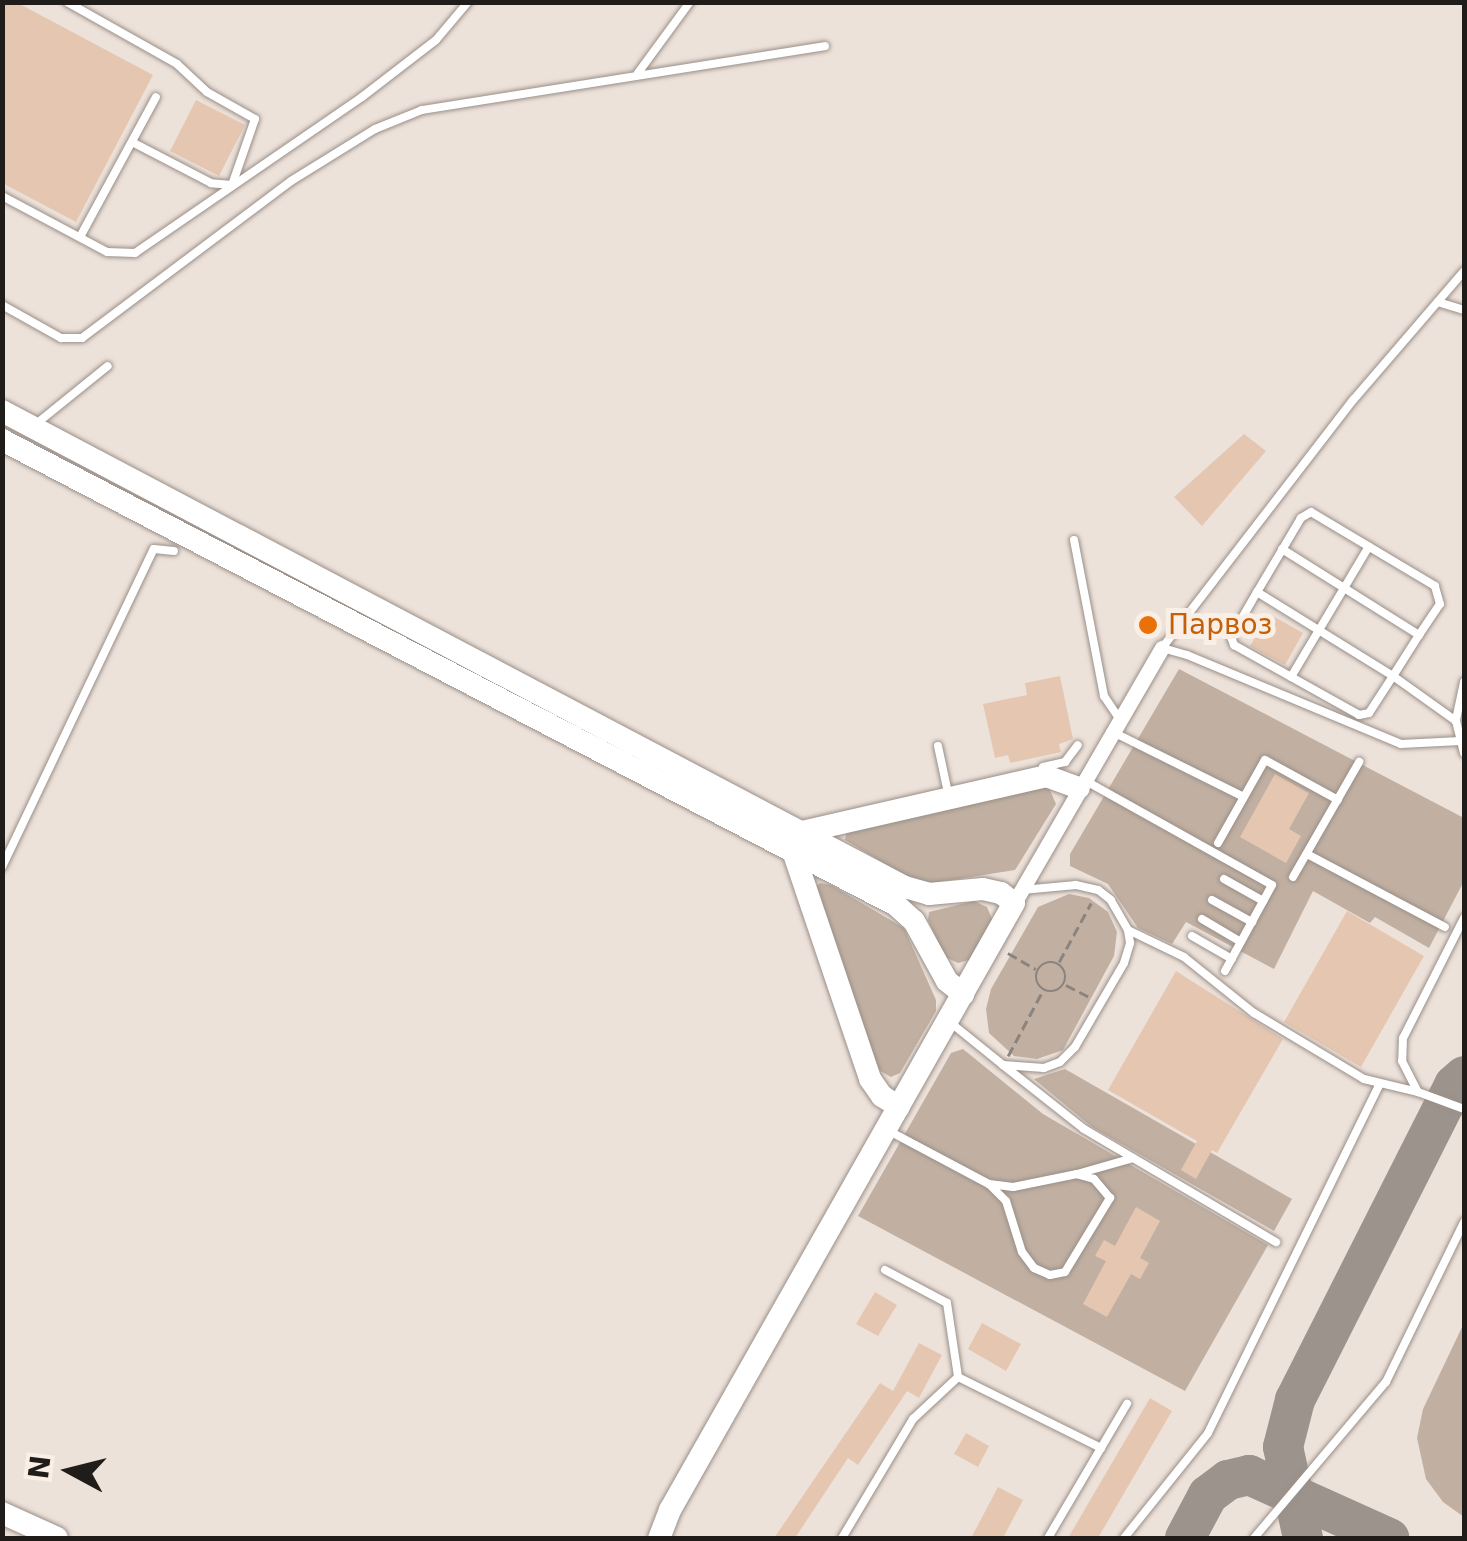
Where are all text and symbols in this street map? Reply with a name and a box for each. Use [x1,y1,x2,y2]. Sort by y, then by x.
place label: Парвоз [1168,608,1273,642]
marker: Парвоз [1137,614,1159,636]
north arrow [20,1421,120,1521]
text: N [22,1454,58,1481]

